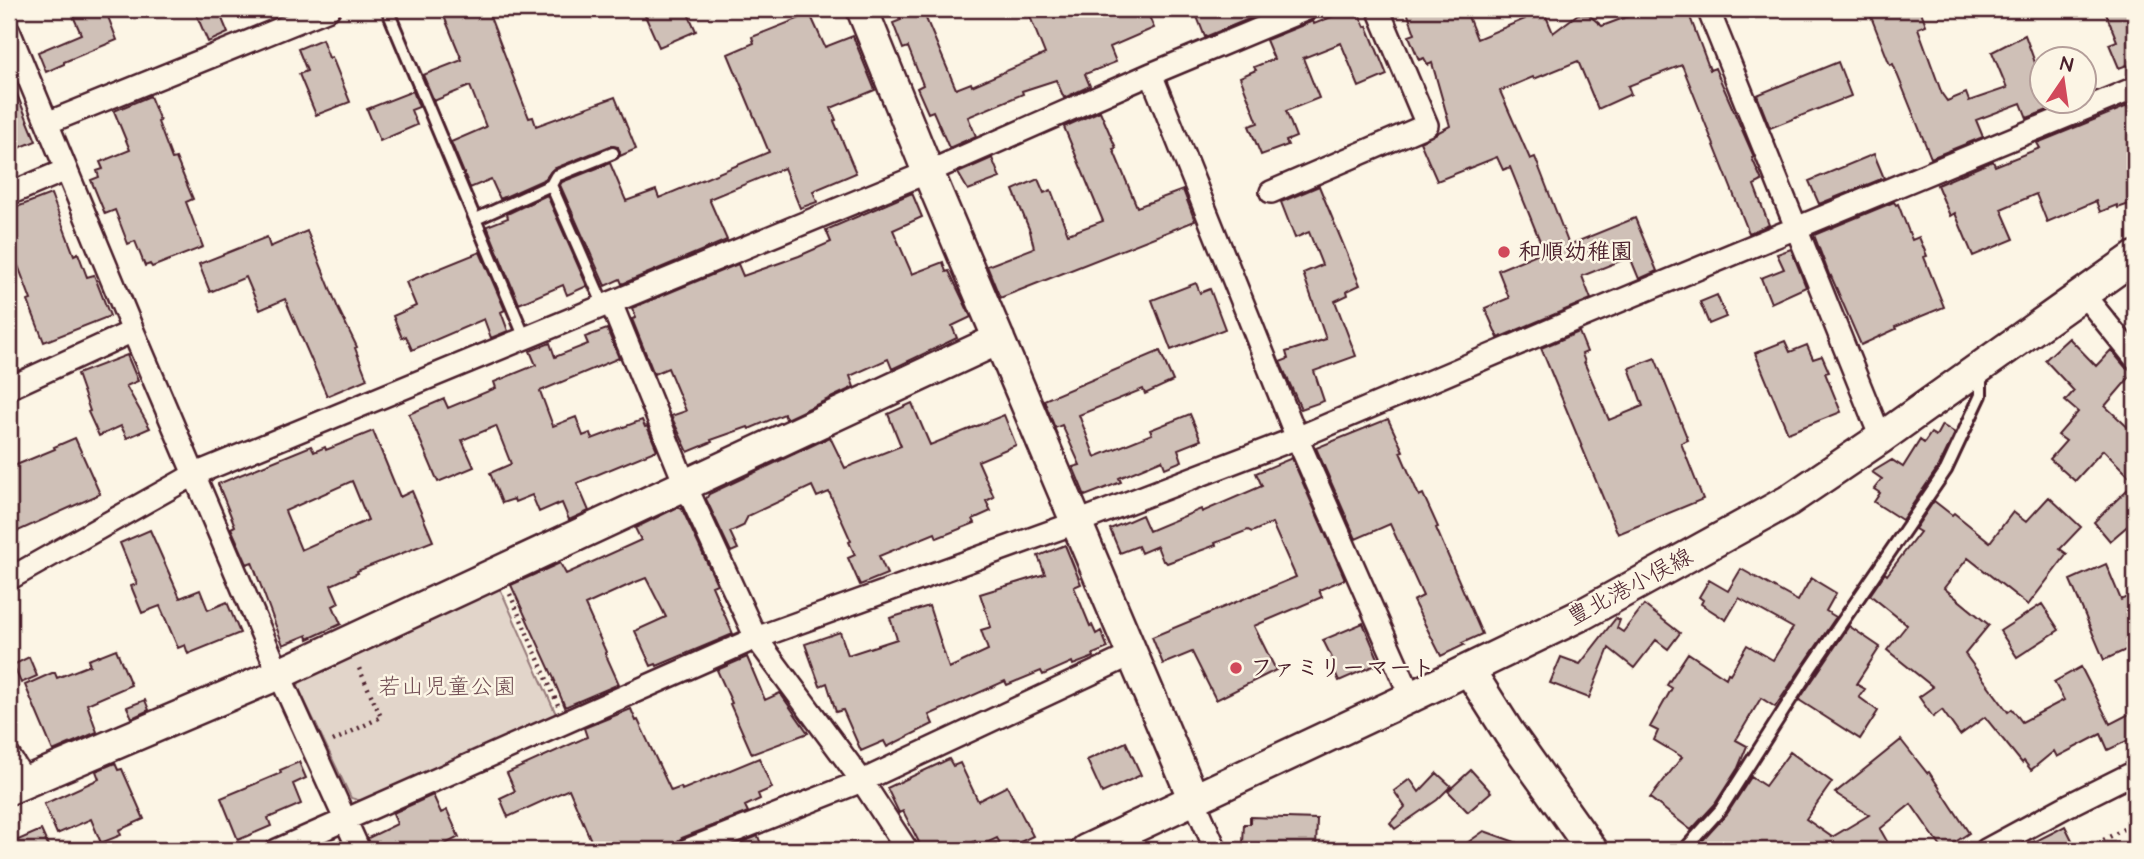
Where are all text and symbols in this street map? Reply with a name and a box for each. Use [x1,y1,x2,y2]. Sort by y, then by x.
north arrow [2028,46,2098,116]
text: N [2058,50,2075,79]
place label: 和順幼稚園 [1518,236,1633,268]
marker: 和順幼稚園 [1496,244,1512,260]
street label: 豊北港小俣線 [1562,540,1698,634]
place label: ファミリーマート [1250,652,1435,684]
marker: ファミリーマート [1228,660,1244,676]
park label: 若山児童公園 [378,671,516,703]

